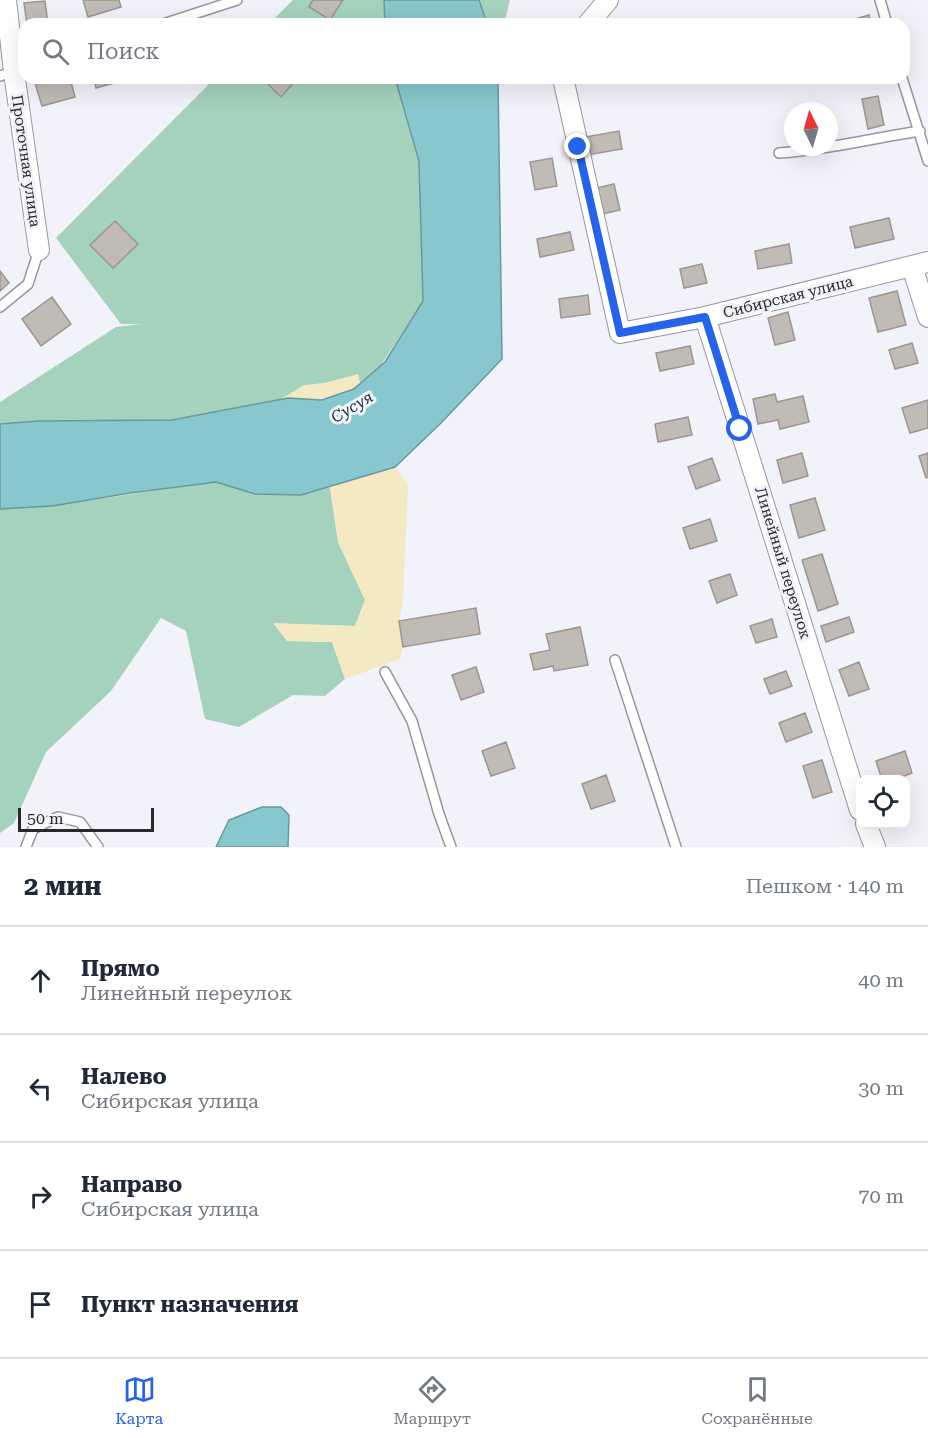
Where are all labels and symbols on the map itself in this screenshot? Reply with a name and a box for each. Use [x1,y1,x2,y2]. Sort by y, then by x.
street label: Проточная улица [8,94,44,228]
north arrow [784,102,838,156]
route end [564,133,590,159]
street label: Сибирская улица [721,272,855,322]
water label: Сусуя [328,387,376,427]
route start [726,415,752,441]
street label: Линейный переулок [751,485,815,642]
scale bar [18,805,154,832]

